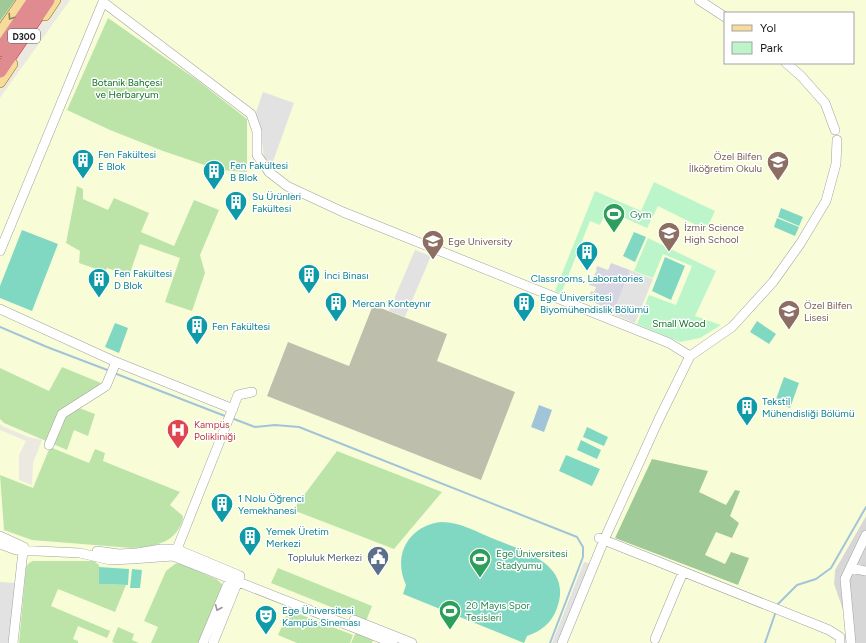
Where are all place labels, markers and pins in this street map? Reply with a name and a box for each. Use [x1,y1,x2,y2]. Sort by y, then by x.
building icon: Fen Fakültesi E Blok [70,147,96,180]
place label: Fen Fakültesi E Blok [98,148,156,173]
school or university icon: Özel Bilfen İlköğretim Okulu [765,149,791,182]
place label: Özel Bilfen İlköğretim Okulu [689,150,762,175]
building icon: Fen Fakültesi B Blok [201,158,227,191]
place label: Fen Fakültesi B Blok [230,159,288,184]
building icon: Su Ürünleri Fakültesi [223,189,249,222]
place label: Su Ürünleri Fakültesi [252,190,301,215]
sports icon: Gym [601,201,627,234]
place label: Gym [630,208,651,221]
school or university icon: İzmir Science High School [656,220,682,253]
place label: İzmir Science High School [684,221,745,246]
school or university icon: Ege University [420,228,446,261]
place label: Ege University [448,235,513,248]
building icon: Classrooms, Laboratories [574,239,600,272]
building icon: İnci Binası [296,262,322,295]
building icon: Fen Fakültesi D Blok [86,266,112,299]
place label: Fen Fakültesi D Blok [114,267,172,292]
place label: İnci Binası [324,269,369,282]
place label: Classrooms, Laboratories [531,272,644,285]
building icon: Mercan Konteynır [323,290,349,323]
building icon: Ege Üniversitesi Biyomühendislik Bölümü [511,290,537,323]
place label: Ege Üniversitesi Biyomühendislik Bölümü [540,291,649,316]
place label: Mercan Konteynır [352,297,431,310]
school or university icon: Özel Bilfen Lisesi [776,298,802,331]
place label: Özel Bilfen Lisesi [804,299,853,324]
building icon: Fen Fakültesi [184,313,210,346]
place label: Fen Fakültesi [212,320,270,333]
building icon: Tekstil Mühendisliği Bölümü [734,394,760,427]
place label: Tekstil Mühendisliği Bölümü [762,395,854,420]
hospital icon: Kampüs Polikliniği [165,417,191,450]
place label: Kampüs Polikliniği [194,418,235,443]
building icon: 1 Nolu Öğrenci Yemekhanesi [209,491,235,524]
place label: 1 Nolu Öğrenci Yemekhanesi [238,492,304,517]
building icon: Yemek Üretim Merkezi [237,524,263,557]
place label: Yemek Üretim Merkezi [266,525,329,550]
public building icon: Topluluk Merkezi [365,544,391,577]
sports icon: Ege Üniversitesi Stadyumu [467,546,493,579]
place label: Ege Üniversitesi Stadyumu [496,547,568,572]
place label: Topluluk Merkezi [288,551,362,564]
sports icon: 20 Mayıs Spor Tesisleri [437,598,463,631]
place label: 20 Mayıs Spor Tesisleri [466,599,531,624]
theatre icon: Ege Üniversitesi Kampüs Sineması [253,603,279,636]
place label: Ege Üniversitesi Kampüs Sineması [282,604,360,629]

